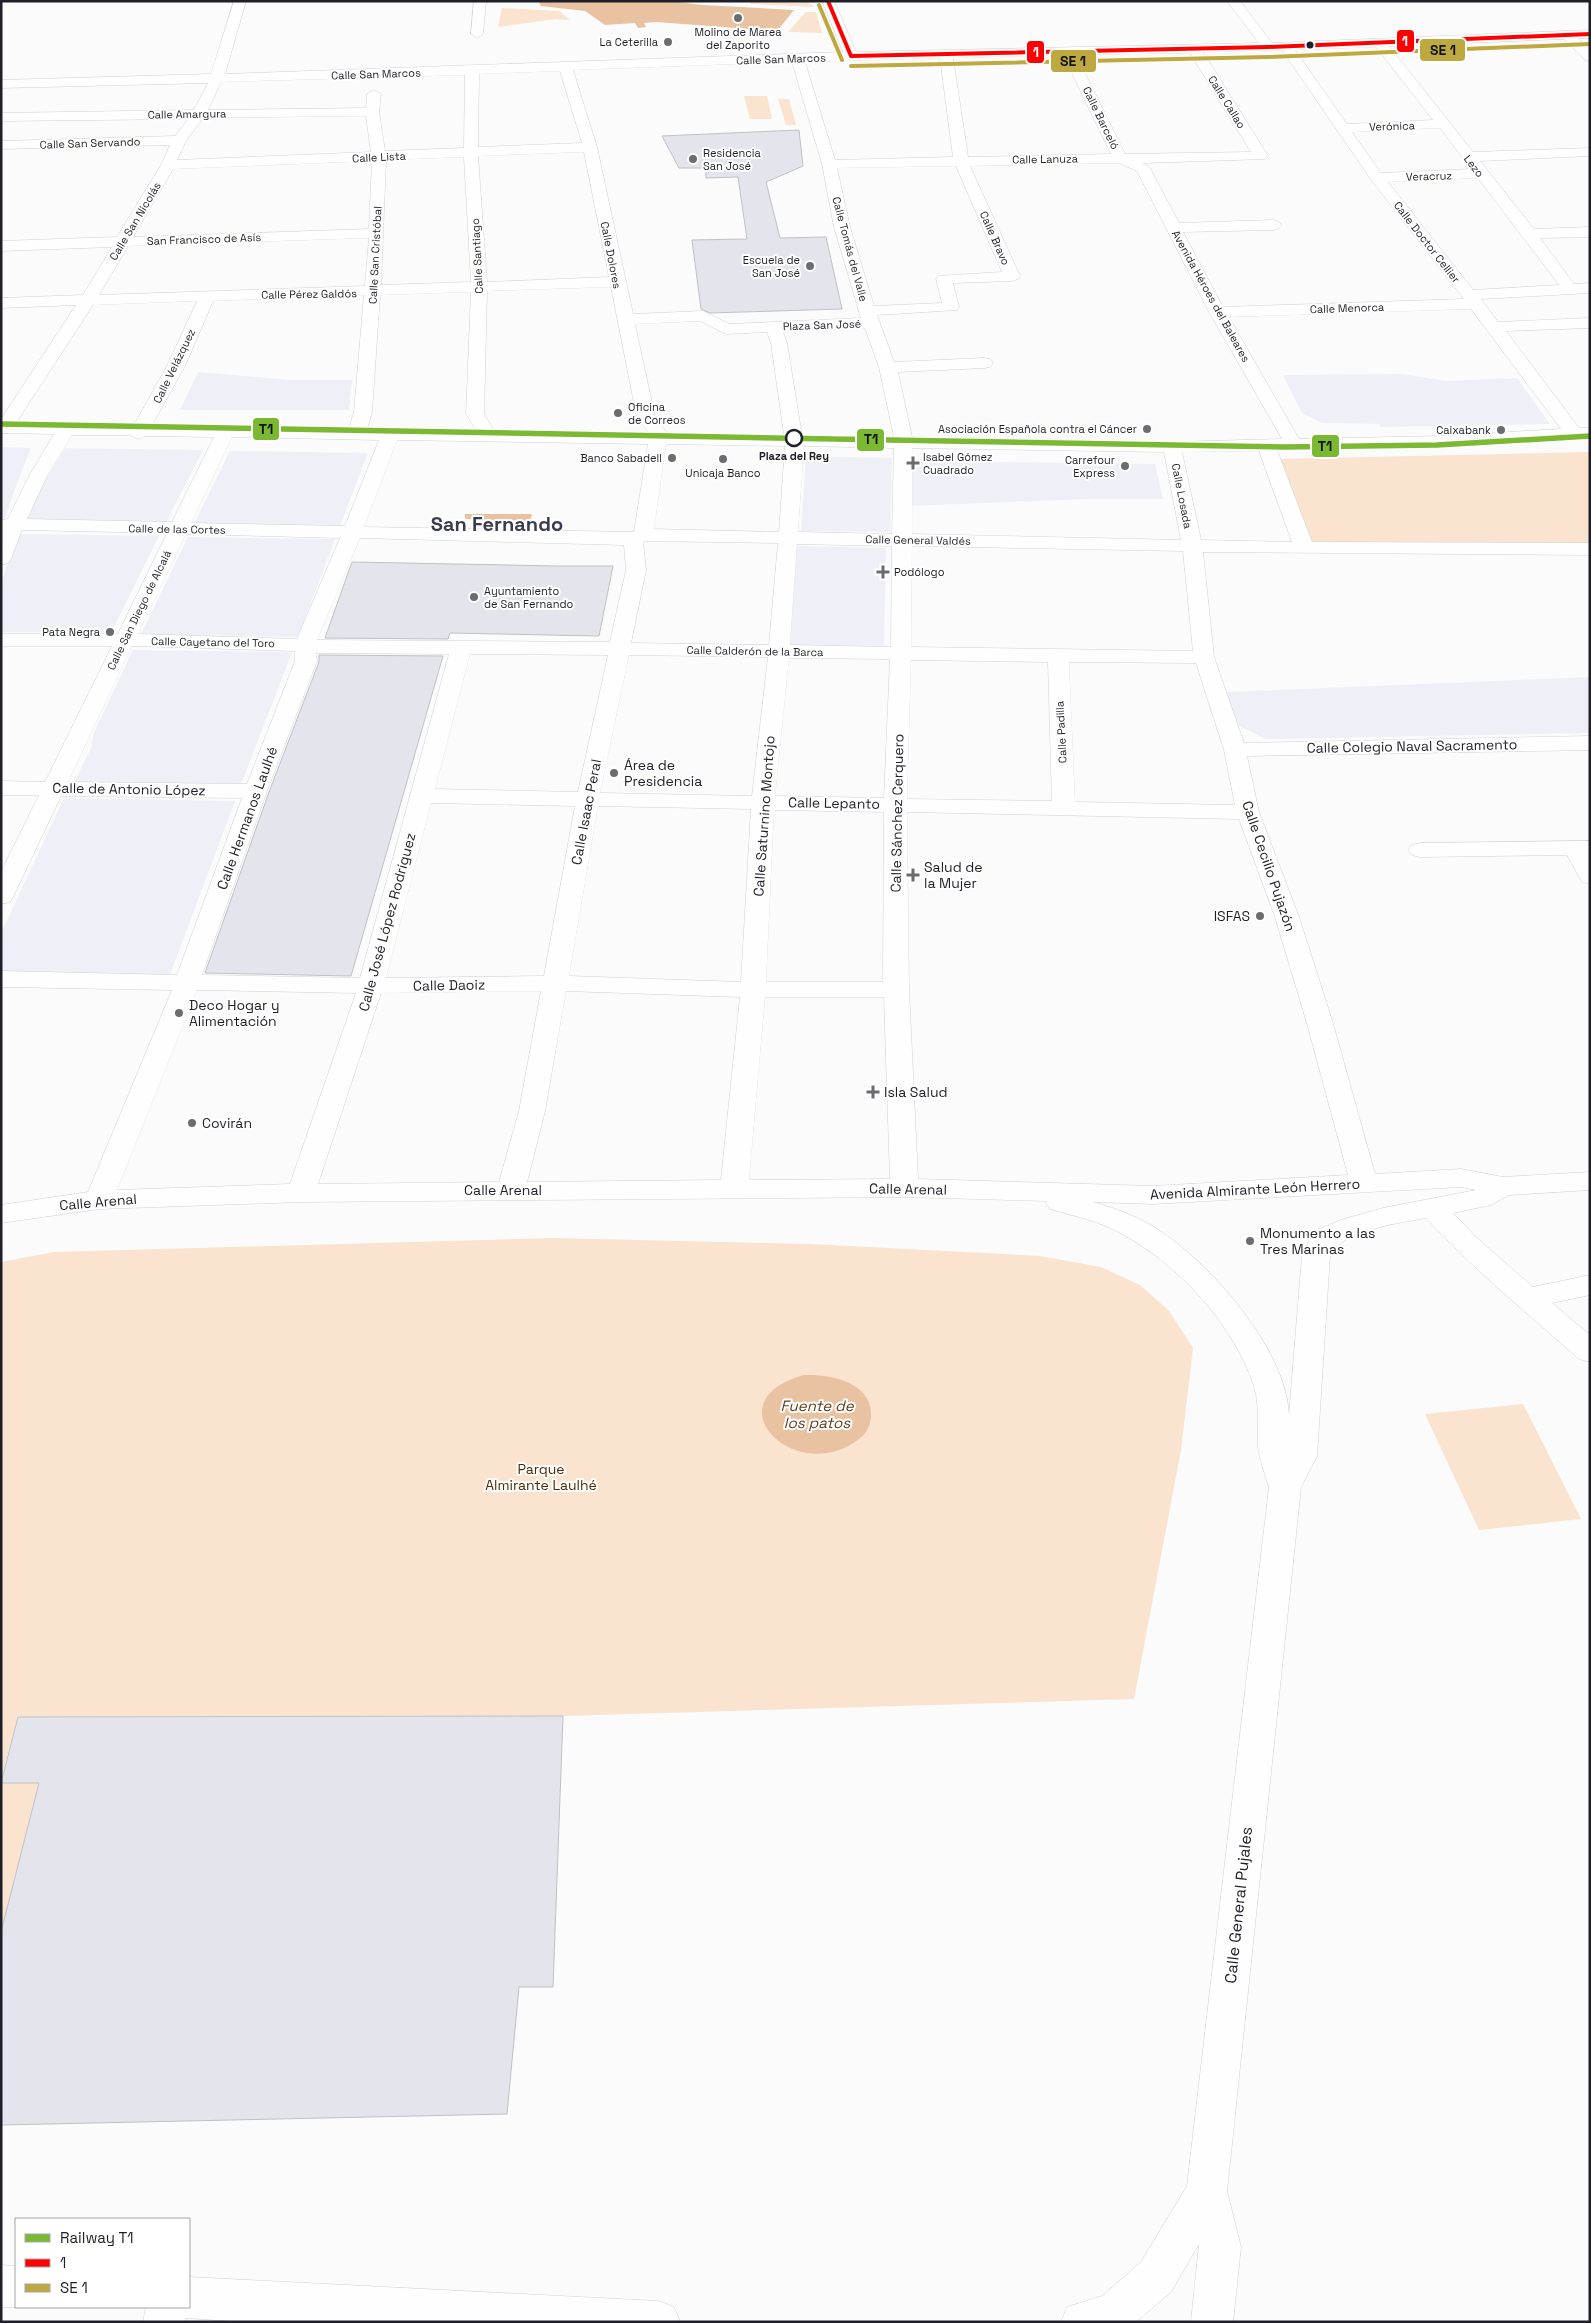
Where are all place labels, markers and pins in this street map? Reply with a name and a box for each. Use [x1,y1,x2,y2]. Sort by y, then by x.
marker: Molino de Marea del Zaporito [732,12,744,24]
place label: Molino de Marea del Zaporito [694,25,782,52]
place label: La Ceterilla [600,35,659,49]
marker: La Ceterilla [662,36,674,48]
unlabelled marker [1305,40,1315,50]
place label: Residencia San José [703,146,762,173]
marker: Residencia San José [687,153,699,165]
place label: Escuela de San José [743,253,800,280]
marker: Escuela de San José [804,260,816,272]
place label: Oficina de Correos [628,400,686,427]
marker: Oficina de Correos [612,407,624,419]
place label: Asociación Española contra el Cáncer [938,422,1137,436]
marker: Asociación Española contra el Cáncer [1141,423,1153,435]
place label: Caixabank [1436,423,1491,437]
marker: Caixabank [1495,424,1507,436]
marker: Plaza del Rey [785,429,803,447]
place label: Plaza del Rey [759,449,829,463]
place label: Isabel Gómez Cuadrado [923,450,993,477]
place label: Banco Sabadell [580,451,662,465]
marker: Banco Sabadell [666,452,678,464]
marker: Unicaja Banco [717,453,729,465]
place label: Carrefour Express [1065,453,1115,480]
marker: Isabel Gómez Cuadrado [907,457,919,469]
marker: Carrefour Express [1119,460,1131,472]
place label: Unicaja Banco [685,466,761,480]
marker: Podólogo [876,565,890,579]
place label: Podólogo [894,565,945,579]
place label: Ayuntamiento de San Fernando [484,584,573,611]
marker: Ayuntamiento de San Fernando [468,591,480,603]
place label: Pata Negra [42,625,101,639]
marker: Pata Negra [104,626,116,638]
place label: Área de Presidencia [624,756,702,790]
marker: Área de Presidencia [608,767,620,779]
place label: Salud de la Mujer [924,858,983,892]
marker: Salud de la Mujer [906,868,920,882]
place label: ISFAS [1214,907,1250,925]
marker: ISFAS [1254,910,1266,922]
place label: Deco Hogar y Alimentación [189,996,280,1030]
marker: Deco Hogar y Alimentación [173,1007,185,1019]
place label: Isla Salud [884,1083,948,1101]
marker: Isla Salud [866,1085,880,1099]
place label: Covirán [202,1114,252,1132]
marker: Covirán [186,1117,198,1129]
place label: Monumento a las Tres Marinas [1260,1224,1375,1258]
marker: Monumento a las Tres Marinas [1244,1235,1256,1247]

